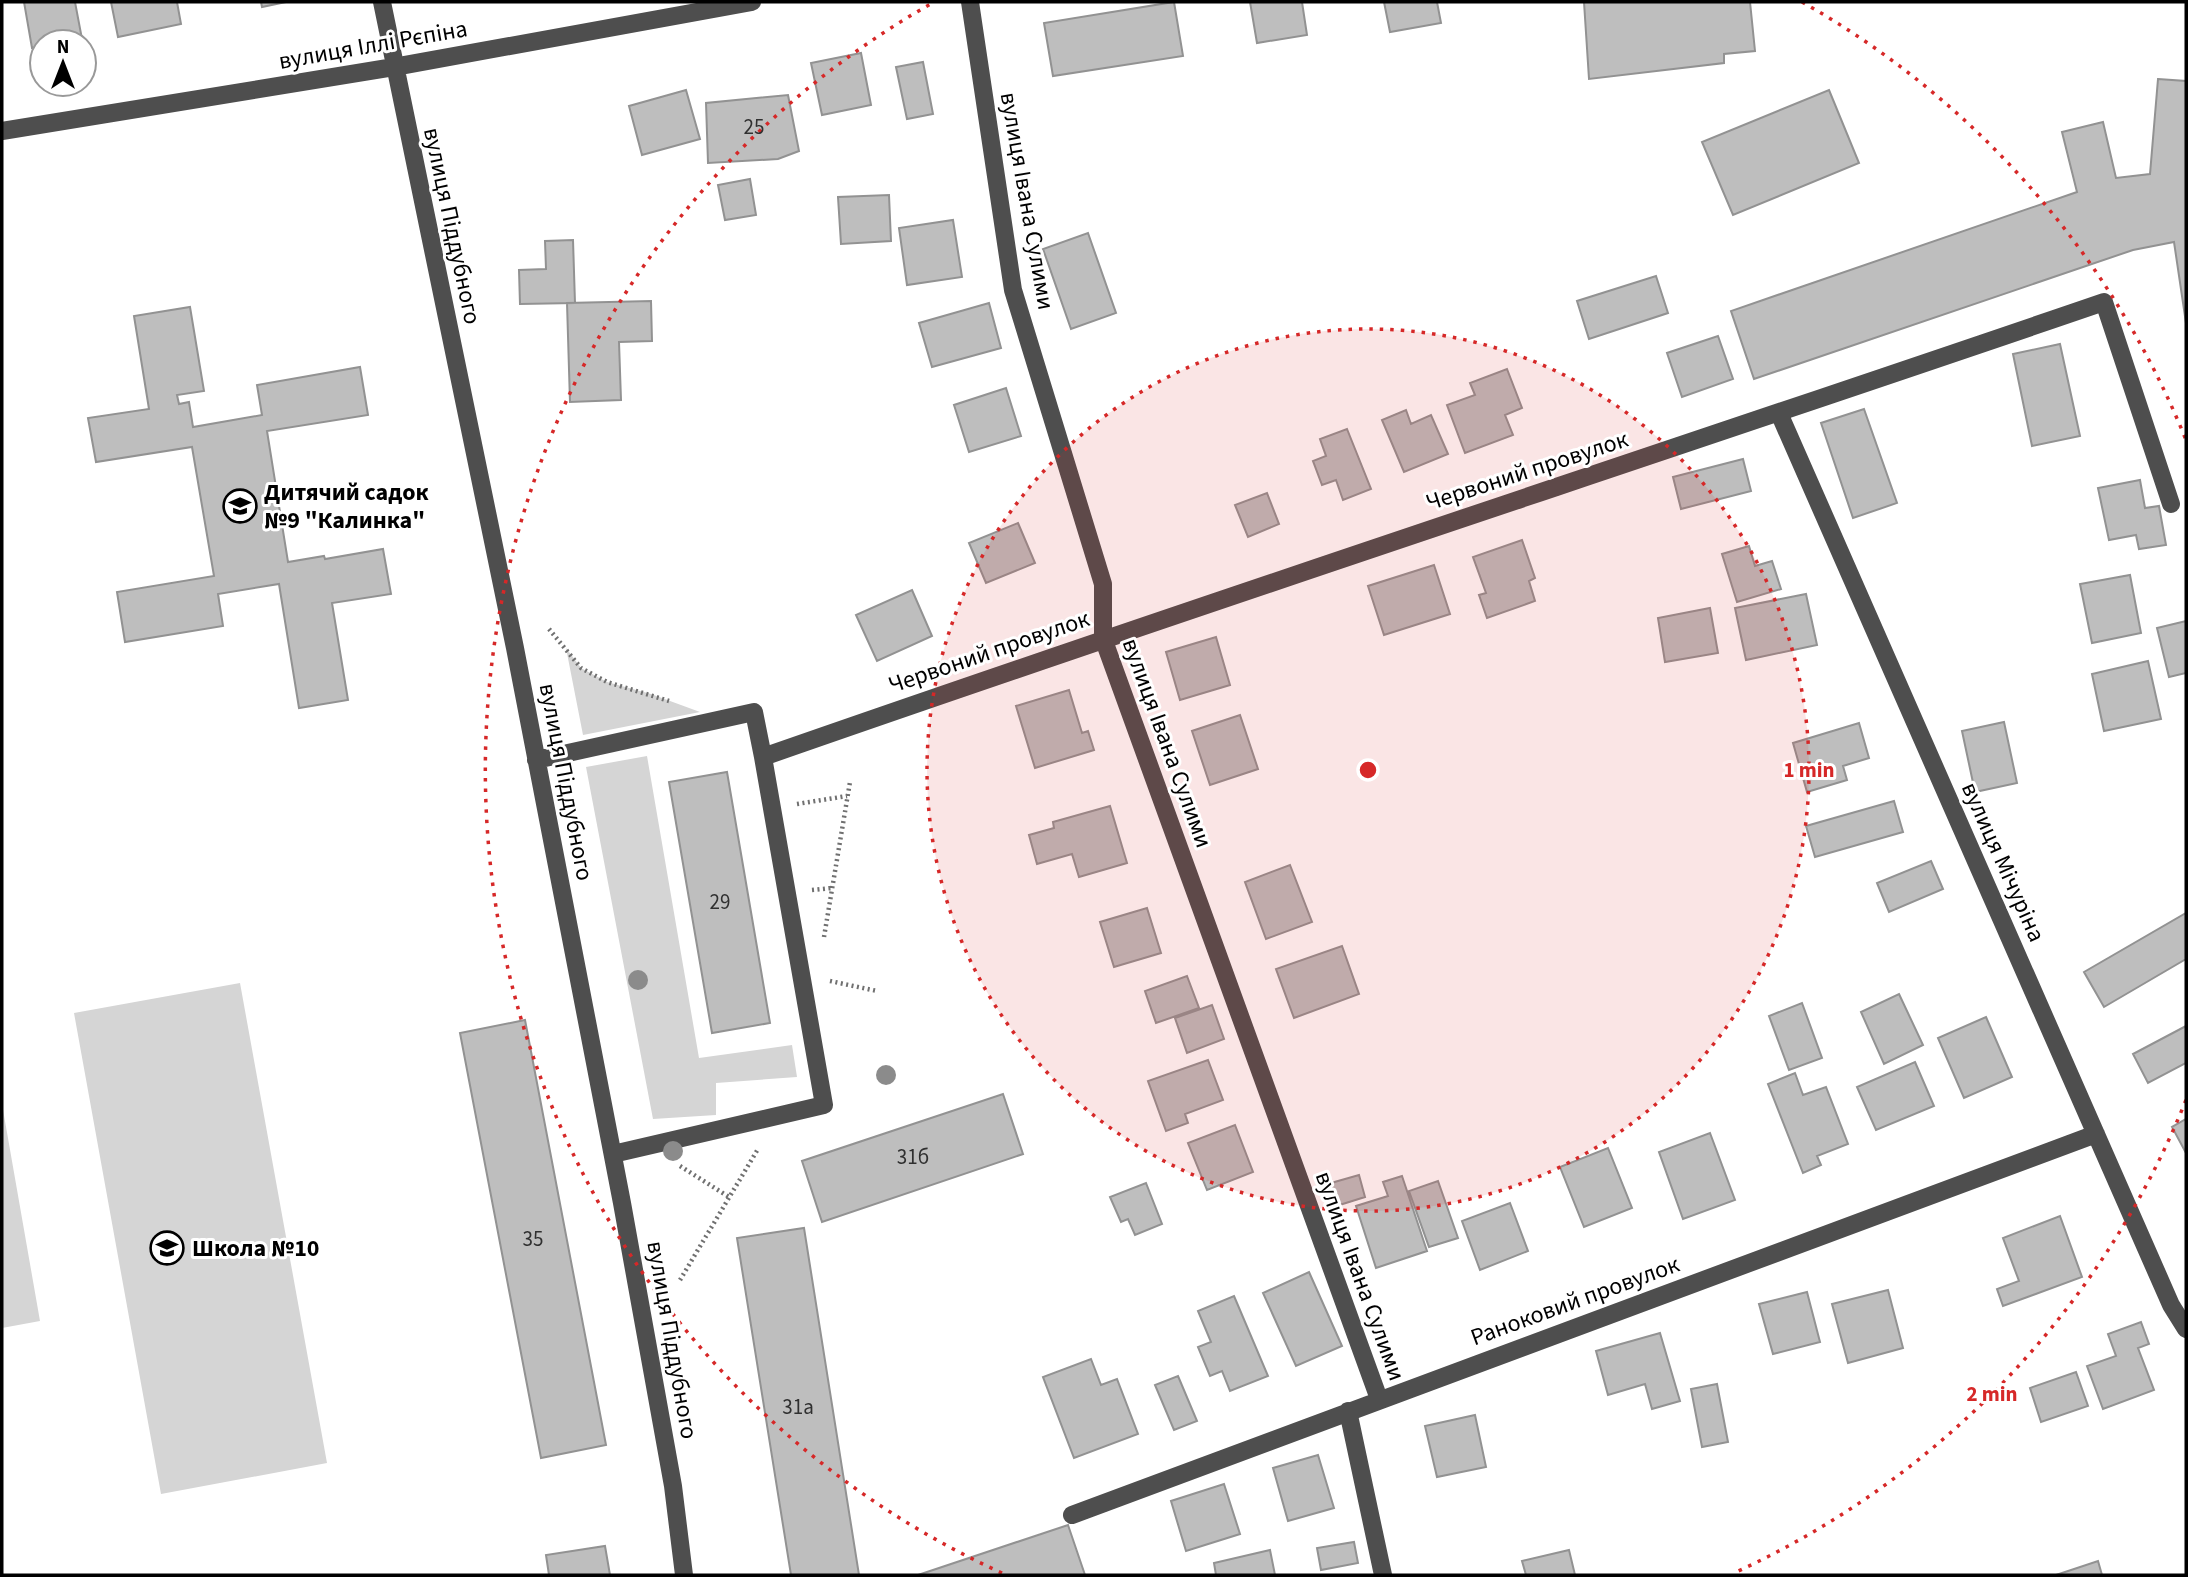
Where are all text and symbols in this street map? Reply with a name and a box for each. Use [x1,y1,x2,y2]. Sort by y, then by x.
street label: вулиця Іллі Рєпіна [276,11,470,79]
north arrow [28,28,98,98]
text: N [57,34,69,61]
street label: вулиця Івана Сулими [991,89,1063,313]
house number: 25 [744,112,764,142]
street label: вулиця Піддубного [414,124,490,328]
street label: Червоний провулок [1421,422,1633,520]
place label: Дитячий садок №9 "Калинка" [264,475,430,538]
school or university icon: Дитячий садок №9 "Калинка" [221,487,259,525]
street label: Червоний провулок [884,601,1094,703]
street label: вулиця Івана Сулими [1113,633,1221,853]
street label: вулиця Піддубного [530,680,602,884]
text: 1 min [1783,755,1835,785]
centre of rings [1356,758,1380,782]
street label: вулиця Мічуріна [1952,776,2054,948]
house number: 29 [710,887,730,917]
house number: 31б [897,1142,929,1172]
street label: вулиця Івана Сулими [1306,1166,1414,1386]
house number: 35 [523,1224,543,1254]
school or university icon: Школа №10 [148,1229,186,1267]
place label: Школа №10 [192,1231,320,1266]
street label: вулиця Піддубного [637,1238,707,1442]
street label: Раноковий провулок [1466,1247,1685,1355]
text: 2 min [1966,1379,2018,1409]
house number: 31а [782,1392,814,1422]

